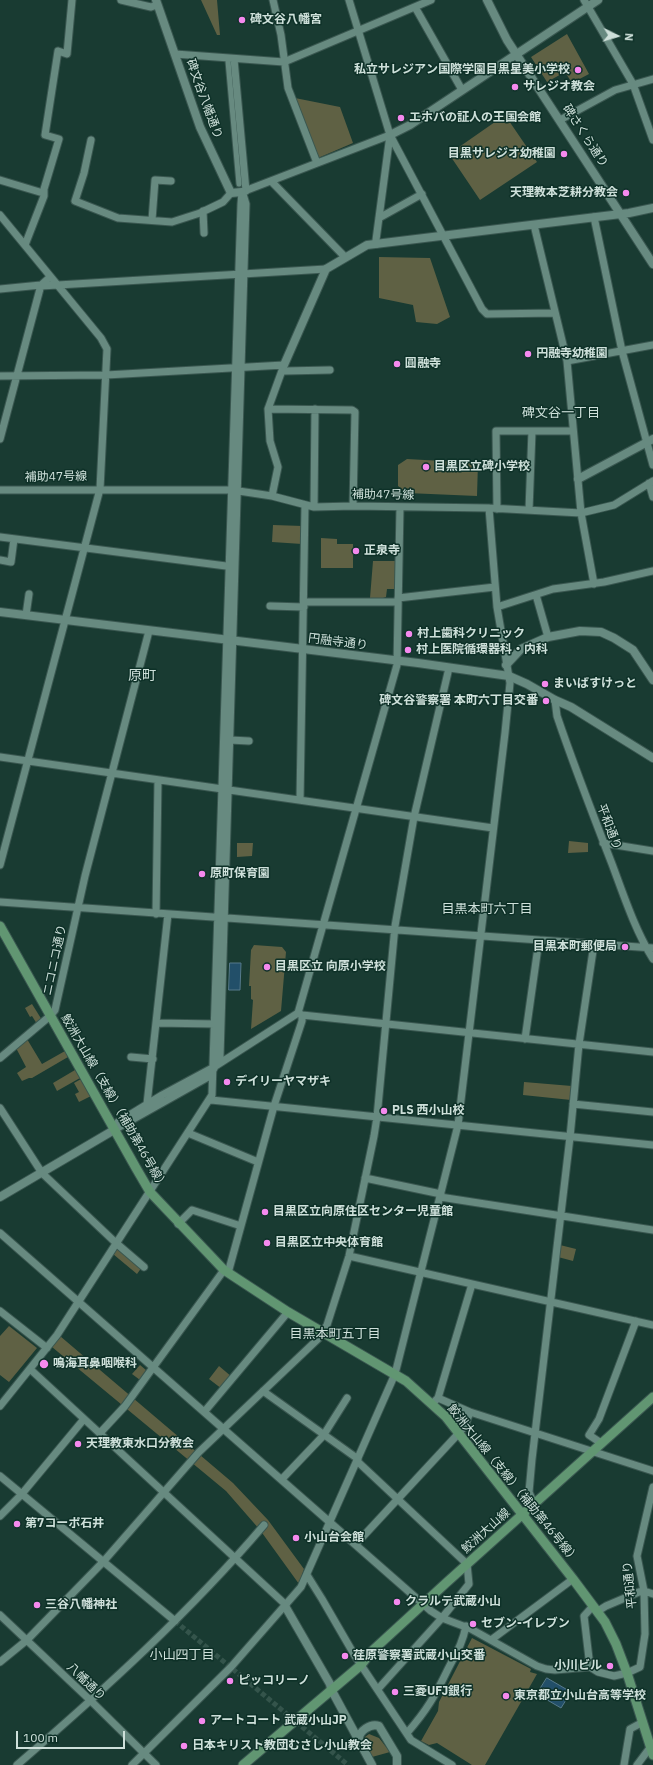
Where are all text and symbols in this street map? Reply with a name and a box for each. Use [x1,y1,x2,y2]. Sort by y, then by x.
place label: 碑文谷八幡宮 [250,13,322,27]
marker: 碑文谷八幡宮 [237,15,247,25]
north arrow [597,16,637,56]
text: N [622,32,636,42]
street label: 碑文谷八幡通り [183,57,225,141]
place label: 私立サレジアン国際学園目黒星美小学校 [354,63,570,77]
marker: 私立サレジアン国際学園目黒星美小学校 [573,65,583,75]
place label: サレジオ教会 [523,80,595,94]
marker: サレジオ教会 [510,82,520,92]
street label: 碑さくら通り [559,102,611,170]
place label: エホバの証人の王国会館 [409,111,541,125]
marker: エホバの証人の王国会館 [396,113,406,123]
place label: 目黒サレジオ幼稚園 [448,147,556,161]
marker: 目黒サレジオ幼稚園 [559,149,569,159]
place label: 天理教本芝耕分教会 [510,186,618,200]
marker: 天理教本芝耕分教会 [621,188,631,198]
place label: 円融寺幼稚園 [536,347,608,361]
marker: 円融寺幼稚園 [523,349,533,359]
place label: 圓融寺 [405,357,441,371]
marker: 圓融寺 [392,359,402,369]
district label: 碑文谷一丁目 [522,405,600,421]
place label: 目黒区立碑小学校 [434,460,530,474]
marker: 目黒区立碑小学校 [421,462,431,472]
street label: 補助47号線 [25,469,87,485]
street label: 補助47号線 [352,487,414,503]
place label: 正泉寺 [364,544,400,558]
marker: 正泉寺 [351,546,361,556]
place label: 村上歯科クリニック [417,627,525,641]
marker: 村上歯科クリニック [404,629,414,639]
street label: 円融寺通り [307,631,369,653]
place label: 村上医院循環器科・内科 [416,643,548,657]
marker: 村上医院循環器科・内科 [403,645,413,655]
district label: 原町 [128,668,156,684]
place label: まいばすけっと [553,677,637,691]
marker: まいばすけっと [540,679,550,689]
place label: 碑文谷警察署 本町六丁目交番 [379,694,538,708]
marker: 碑文谷警察署 本町六丁目交番 [541,696,551,706]
street label: 平和通り [594,802,624,852]
place label: 原町保育園 [210,867,270,881]
marker: 原町保育園 [197,869,207,879]
district label: 目黒本町六丁目 [442,901,532,917]
street label: ニコニコ通り [40,923,70,997]
place label: 目黒本町郵便局 [533,940,617,954]
marker: 目黒本町郵便局 [620,942,630,952]
place label: 目黒区立 向原小学校 [275,960,386,974]
marker: 目黒区立 向原小学校 [262,962,272,972]
street label: 鮫洲大山線（支線）（補助第46号線） [58,1012,170,1192]
place label: デイリーヤマザキ [235,1075,331,1089]
marker: デイリーヤマザキ [222,1077,232,1087]
place label: PLS 西小山校 [392,1104,465,1118]
marker: PLS 西小山校 [379,1106,389,1116]
place label: 目黒区立向原住区センター児童館 [273,1205,453,1219]
marker: 目黒区立向原住区センター児童館 [260,1207,270,1217]
place label: 目黒区立中央体育館 [275,1236,383,1250]
marker: 目黒区立中央体育館 [262,1238,272,1248]
district label: 目黒本町五丁目 [290,1326,380,1342]
place label: 鳴海耳鼻咽喉科 [53,1357,137,1371]
marker: 鳴海耳鼻咽喉科 [38,1358,50,1370]
street label: 鮫洲大山線（支線）（補助第46号線） [444,1402,582,1566]
place label: 天理教東水口分教会 [86,1437,194,1451]
marker: 天理教東水口分教会 [73,1439,83,1449]
street label: 鮫洲大山線 [459,1506,513,1556]
place label: 第7コーポ石井 [25,1517,104,1531]
marker: 第7コーポ石井 [12,1519,22,1529]
place label: 小山台会館 [304,1531,364,1545]
marker: 小山台会館 [291,1533,301,1543]
street label: 平和通り [620,1560,640,1610]
place label: クラルテ武蔵小山 [405,1595,501,1609]
marker: クラルテ武蔵小山 [392,1597,402,1607]
place label: 三谷八幡神社 [45,1598,117,1612]
marker: 三谷八幡神社 [32,1600,42,1610]
place label: セブン-イレブン [481,1617,570,1631]
marker: セブン-イレブン [468,1619,478,1629]
district label: 小山四丁目 [150,1647,214,1663]
place label: 荏原警察署武蔵小山交番 [353,1649,485,1663]
marker: 荏原警察署武蔵小山交番 [340,1651,350,1661]
place label: 小川ビル [554,1659,602,1673]
street label: 八幡通り [64,1660,108,1704]
marker: 小川ビル [605,1661,615,1671]
place label: ピッコリーノ [238,1674,310,1688]
marker: ピッコリーノ [225,1676,235,1686]
place label: 三菱UFJ銀行 [403,1685,472,1699]
marker: 三菱UFJ銀行 [390,1687,400,1697]
place label: 東京都立小山台高等学校 [514,1689,646,1703]
marker: 東京都立小山台高等学校 [501,1691,511,1701]
place label: アートコート 武蔵小山JP [210,1714,347,1728]
marker: アートコート 武蔵小山JP [197,1716,207,1726]
scale bar [18,1723,127,1749]
text: 100 m [23,1730,58,1745]
place label: 日本キリスト教団むさし小山教会 [192,1739,372,1753]
marker: 日本キリスト教団むさし小山教会 [179,1741,189,1751]

